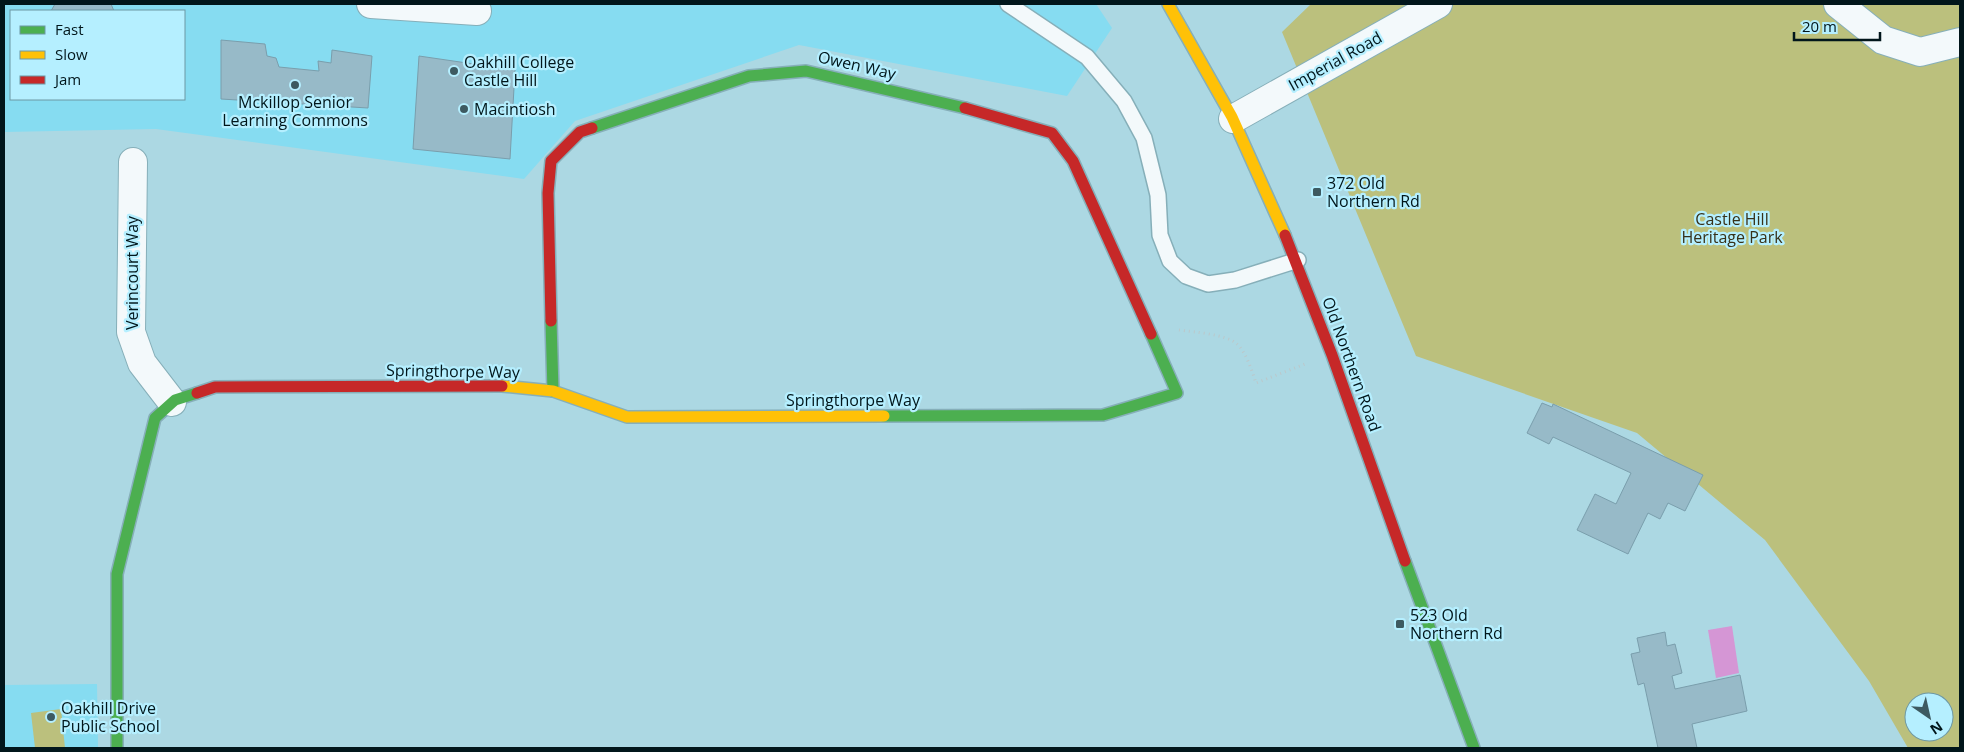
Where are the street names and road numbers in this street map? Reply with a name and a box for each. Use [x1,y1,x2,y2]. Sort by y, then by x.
street label: Imperial Road [1284,26,1386,96]
street label: Owen Way [816,45,899,85]
street label: Verincourt Way [121,215,143,330]
street label: Old Northern Road [1317,294,1387,434]
street label: Springthorpe Way [386,359,521,383]
street label: Springthorpe Way [786,389,921,411]

